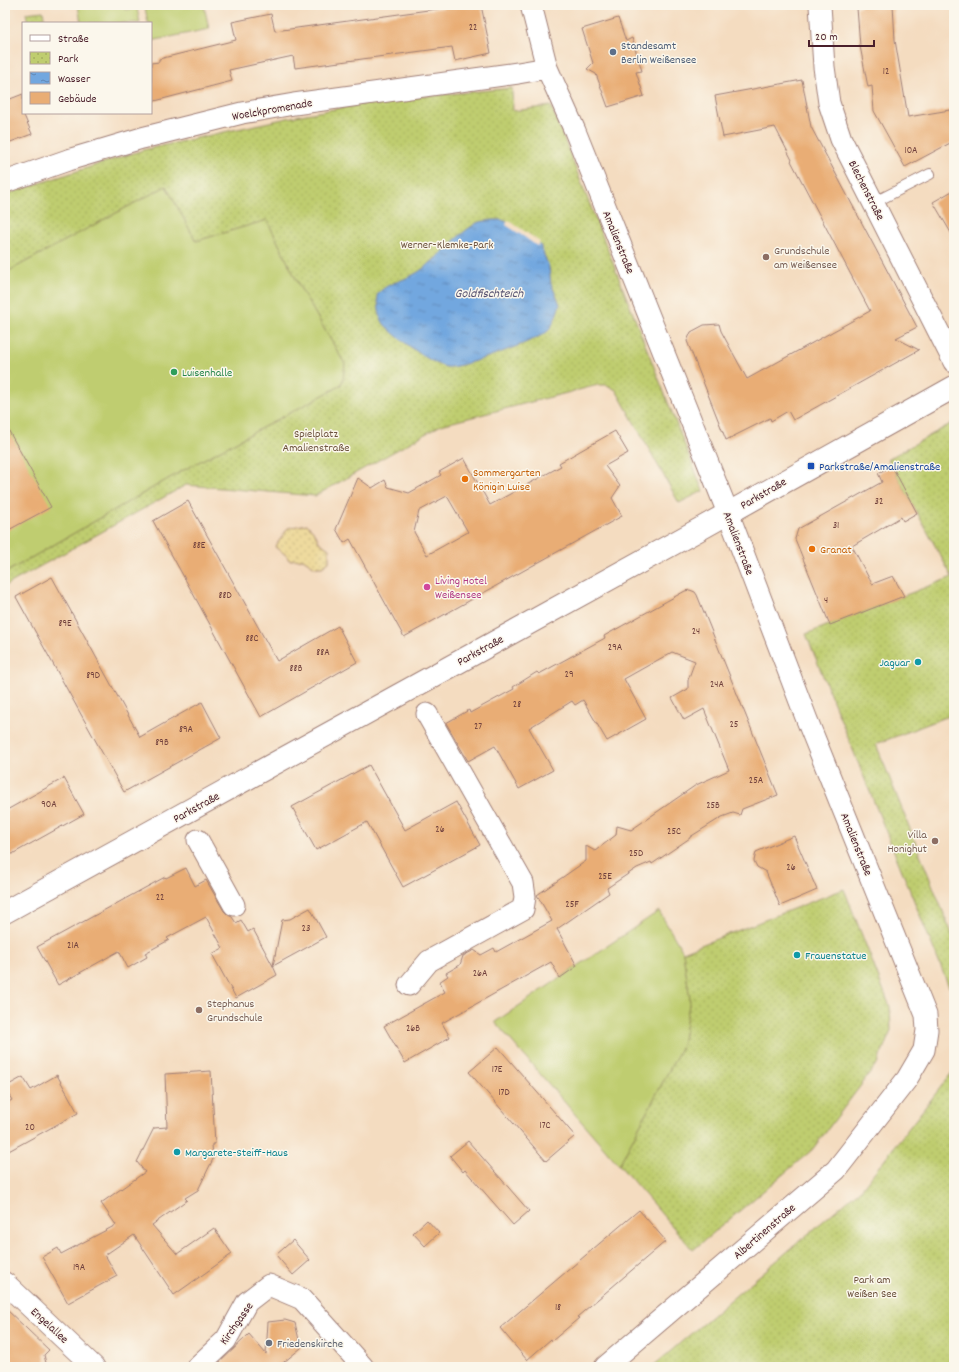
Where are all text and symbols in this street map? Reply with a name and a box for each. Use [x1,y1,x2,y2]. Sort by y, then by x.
house number: 22 [469,21,477,35]
legend [22,22,152,114]
scale bar [809,22,874,48]
text: 20 m [815,29,838,46]
text: Straße [58,31,89,48]
place label: Standesamt Berlin Weißensee [621,38,696,69]
marker: Standesamt Berlin Weißensee [608,47,618,57]
text: Park [58,51,79,68]
house number: 12 [883,65,889,79]
text: Wasser [58,71,91,88]
text: Gebäude [58,91,97,108]
street label: Woelckpromenade [231,95,314,126]
house number: 10A [904,144,918,158]
street label: Blechenstraße [843,158,888,224]
street label: Amalienstraße [597,208,638,277]
park label: Werner-Klemke-Park [401,237,493,254]
place label: Grundschule am Weißensee [774,243,837,274]
marker: Grundschule am Weißensee [761,252,771,262]
water label: Goldfischteich [455,285,524,304]
place label: Luisenhalle [182,365,232,382]
marker: Luisenhalle [169,367,179,377]
park label: Spielplatz Amalienstraße [283,426,349,457]
place label: Parkstraße/Amalienstraße [819,459,940,476]
marker: Parkstraße/Amalienstraße [806,461,816,471]
place label: Sommergarten Königin Luise [473,465,541,496]
marker: Sommergarten Königin Luise [460,474,470,484]
street label: Parkstraße [737,474,790,514]
house number: 32 [875,495,883,509]
street label: Amalienstraße [718,509,758,578]
house number: 31 [833,519,839,533]
house number: 88E [193,539,206,553]
place label: Granat [820,542,852,559]
marker: Granat [807,544,817,554]
place label: Living Hotel Weißensee [435,573,487,604]
marker: Living Hotel Weißensee [422,582,432,592]
house number: 88D [218,589,232,603]
house number: 4 [824,594,828,608]
house number: 89E [58,617,72,631]
house number: 24 [692,625,700,639]
house number: 88C [246,632,259,646]
street label: Parkstraße [454,632,507,671]
house number: 29A [608,641,623,655]
house number: 88A [316,646,330,660]
place label: Jaguar [879,655,911,672]
marker: Jaguar [913,657,923,667]
house number: 88B [290,662,303,676]
house number: 29 [565,668,573,682]
house number: 89D [86,669,100,683]
house number: 24A [710,678,725,692]
house number: 28 [513,698,521,712]
house number: 25 [730,718,739,732]
house number: 27 [474,720,482,734]
house number: 89A [179,723,194,737]
house number: 89B [155,736,169,750]
house number: 25A [749,774,764,788]
street label: Parkstraße [170,789,223,828]
house number: 90A [41,798,57,812]
house number: 25B [706,799,720,813]
street label: Amalienstraße [835,810,876,879]
house number: 26 [435,823,445,837]
house number: 25C [667,825,681,839]
place label: Villa Honighut [887,827,928,858]
marker: Villa Honighut [930,836,940,846]
house number: 25D [629,847,643,861]
house number: 26 [786,861,796,875]
house number: 25E [598,870,612,884]
house number: 22 [156,891,164,905]
house number: 25F [565,898,579,912]
house number: 23 [302,922,310,936]
house number: 21A [67,939,80,953]
place label: Frauenstatue [805,948,866,965]
marker: Frauenstatue [792,950,802,960]
house number: 26A [473,967,488,981]
place label: Stephanus Grundschule [207,996,263,1027]
marker: Stephanus Grundschule [194,1005,204,1015]
house number: 26B [406,1022,420,1036]
house number: 17E [492,1063,503,1077]
house number: 17D [498,1086,510,1100]
house number: 17C [540,1119,551,1133]
house number: 20 [25,1121,35,1135]
place label: Margarete-Steiff-Haus [185,1145,288,1162]
marker: Margarete-Steiff-Haus [172,1147,182,1157]
street label: Albertinenstraße [730,1200,800,1264]
house number: 19A [73,1261,86,1275]
park label: Park am Weißen See [847,1272,897,1303]
street label: Kirchgasse [216,1299,258,1349]
house number: 18 [555,1301,561,1315]
street label: Engelallee [26,1304,72,1348]
place label: Friedenskirche [277,1336,343,1353]
marker: Friedenskirche [264,1338,274,1348]

